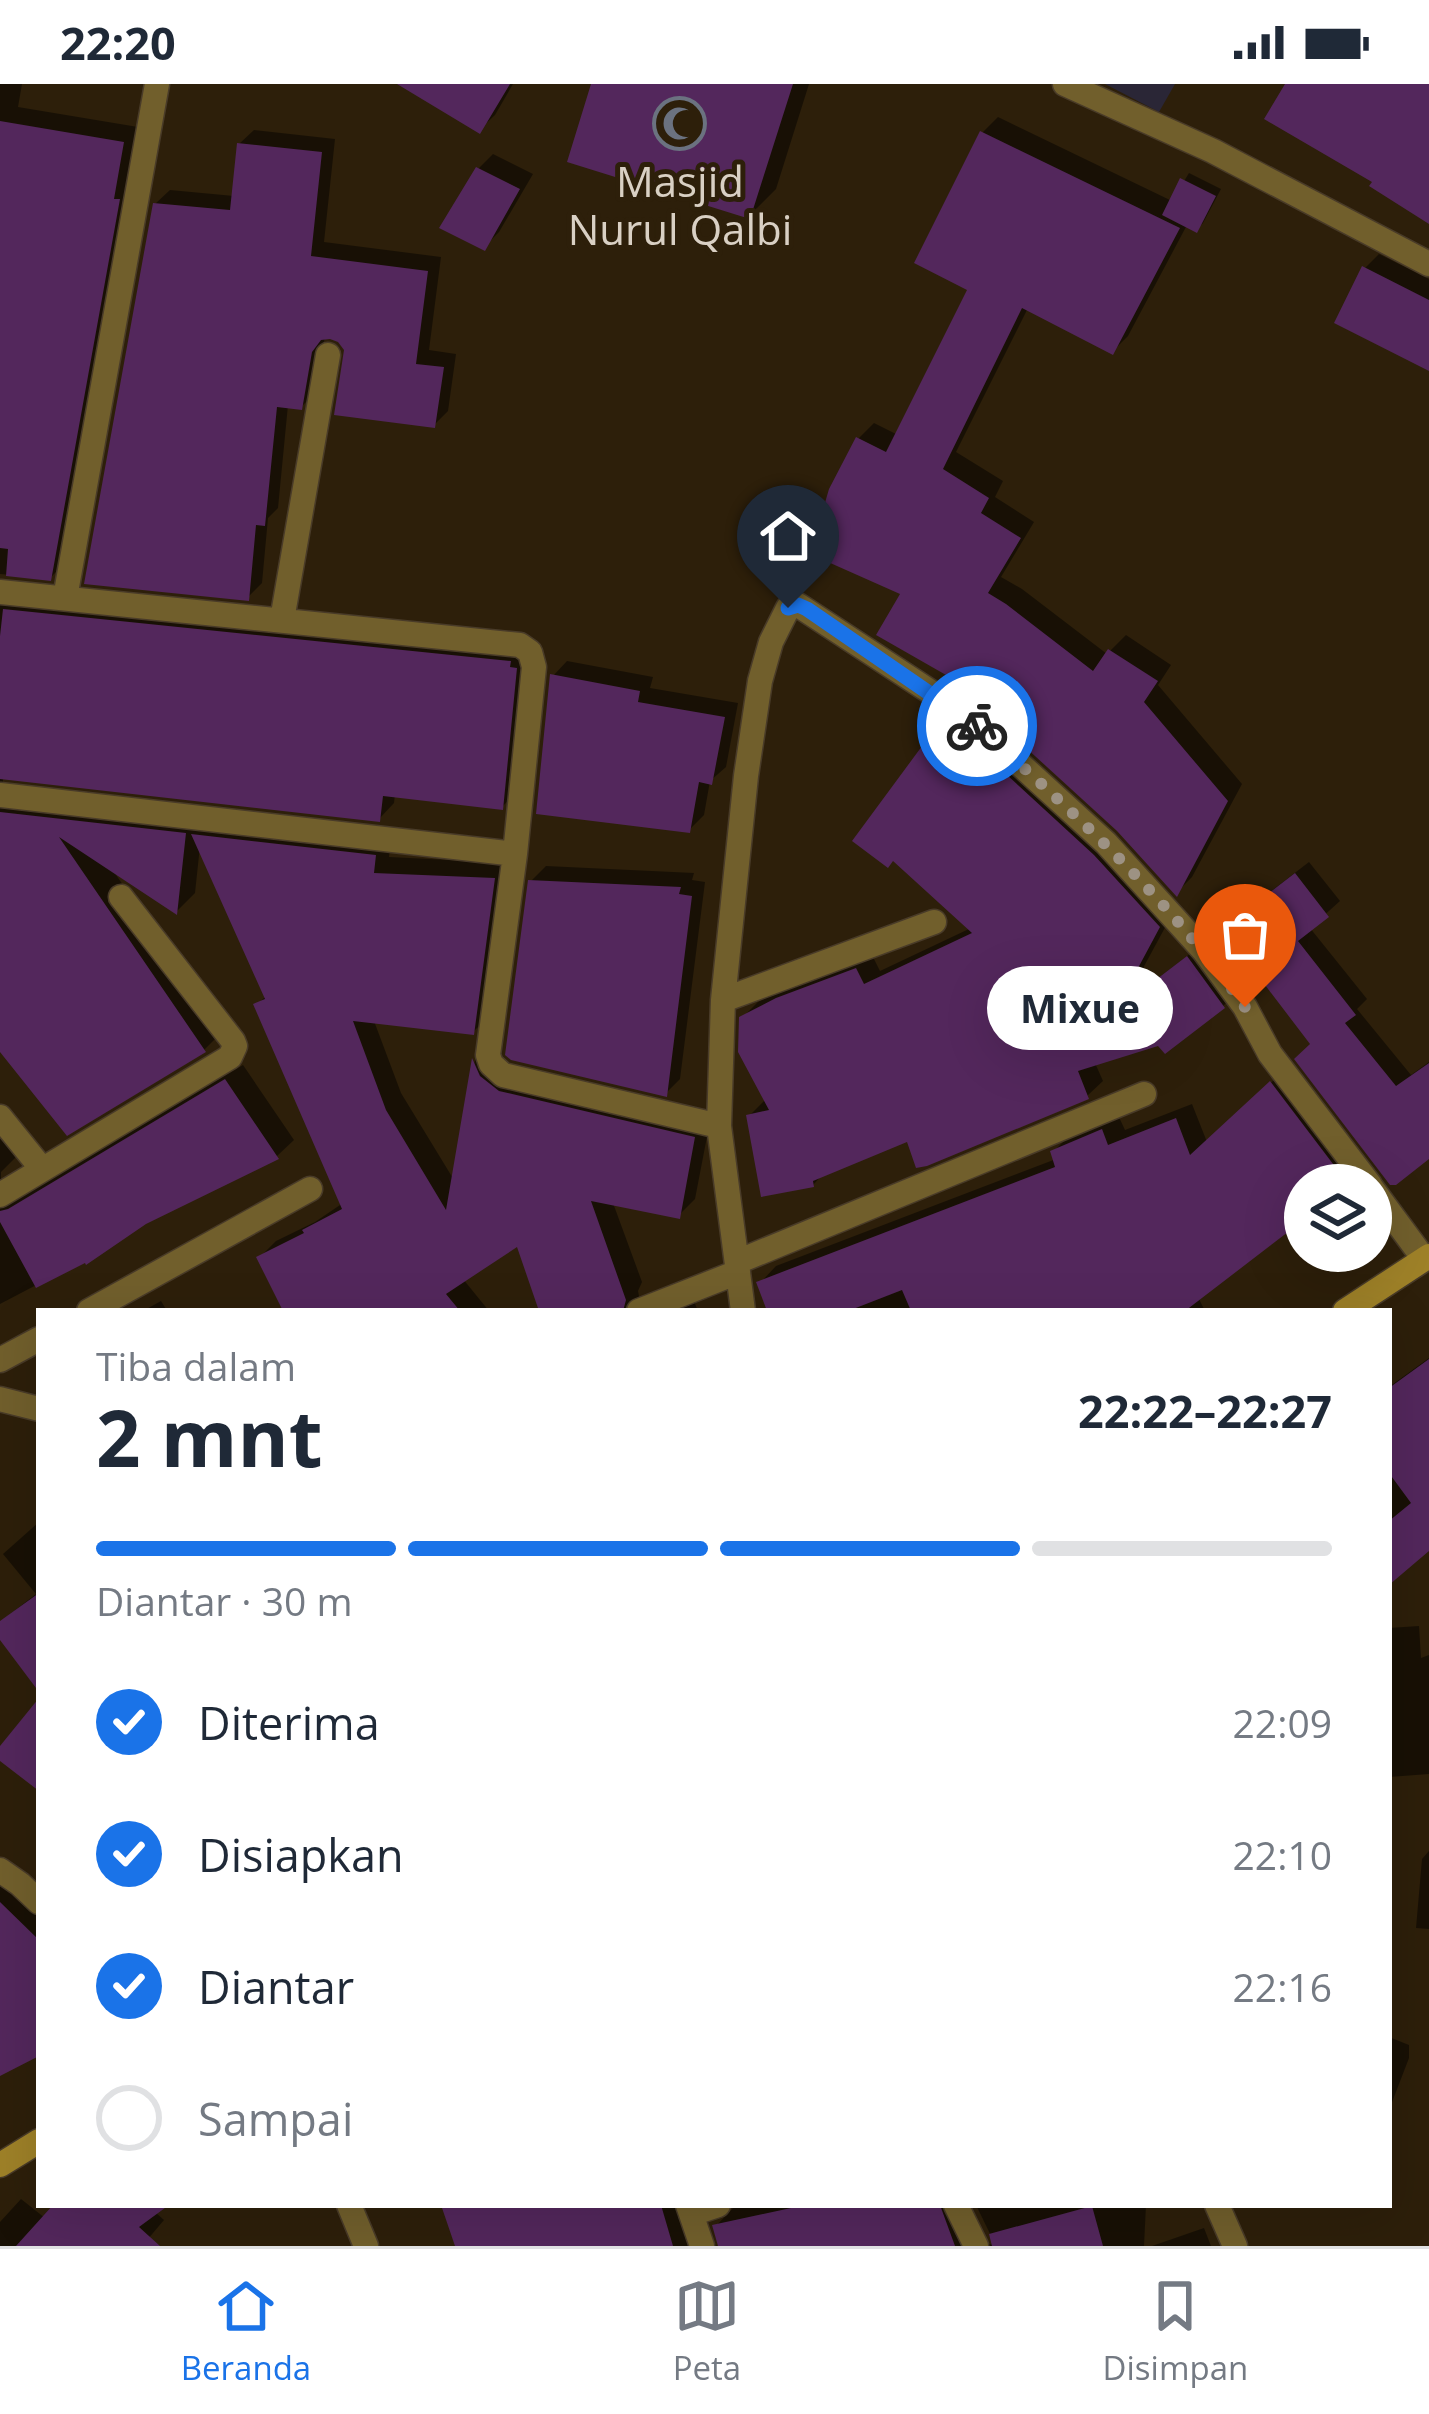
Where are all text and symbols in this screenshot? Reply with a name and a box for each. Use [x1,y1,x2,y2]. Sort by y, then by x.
text: 22:20 [60,12,176,73]
mosque icon: Masjid Nurul Qalbi [652,95,708,151]
place label: Masjid Nurul Qalbi [568,152,792,257]
pin [737,485,839,608]
icon: home [755,503,821,569]
courier [917,666,1037,786]
icon: bike [944,693,1010,759]
pin [1194,884,1296,1007]
icon: bag [1212,902,1278,968]
callout: Mixue [987,965,1173,1049]
text: Mixue [1020,981,1140,1034]
map controls [1284,1164,1392,1272]
button: layers [1284,1164,1392,1272]
text: Tiba dalam [96,1339,296,1392]
text: 22:22–22:27 [1078,1380,1332,1441]
text: 2 mnt [96,1384,323,1490]
text: Diantar · 30 m [96,1574,353,1627]
icon: check [96,1689,162,1755]
text: Diterima [198,1692,380,1753]
text: 22:09 [1233,1696,1332,1749]
icon: check [96,1821,162,1887]
text: Disiapkan [198,1824,404,1885]
text: 22:10 [1233,1828,1332,1881]
icon: check [96,1953,162,2019]
text: Diantar [198,1956,354,2017]
text: 22:16 [1233,1960,1332,2013]
text: Sampai [198,2088,353,2149]
tab: Beranda [181,2273,311,2390]
tab: Peta [673,2273,741,2390]
tab: Disimpan [1103,2273,1248,2390]

